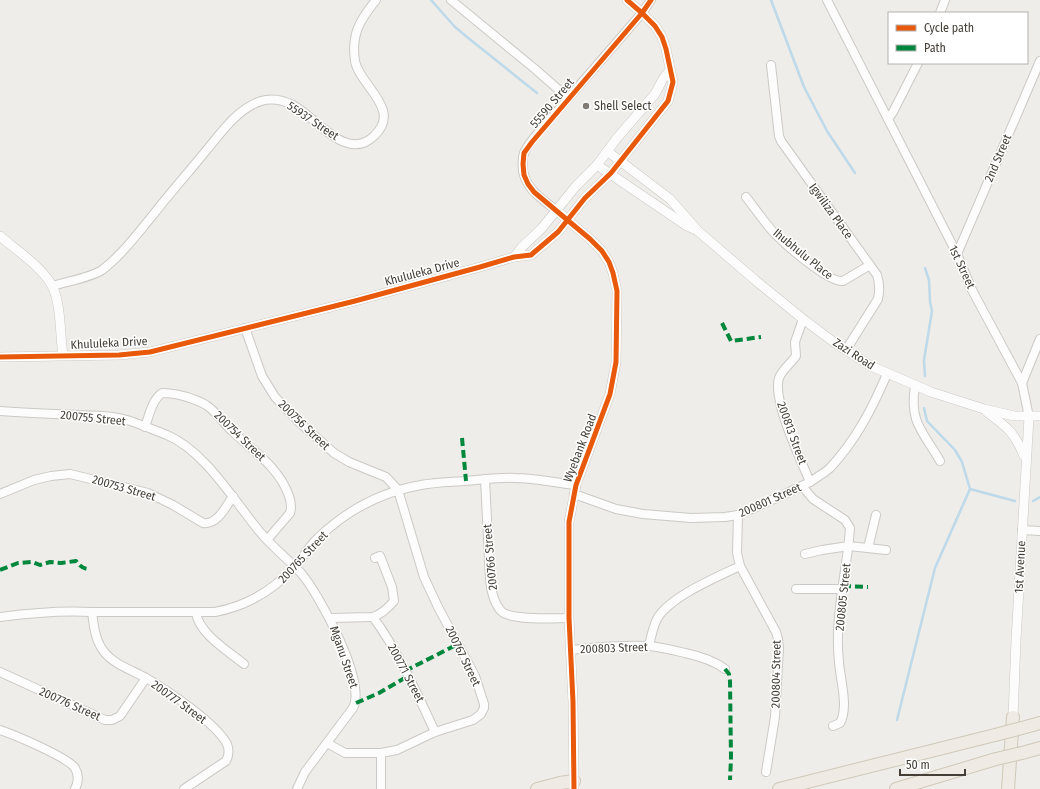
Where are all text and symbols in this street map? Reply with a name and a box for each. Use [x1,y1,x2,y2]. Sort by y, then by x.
legend [888,12,1028,64]
text: Cycle path [924,21,974,35]
text: Path [924,41,946,55]
street label: 55590 Street [527,75,577,131]
street label: 55937 Street [285,99,341,143]
place label: Shell Select [594,99,651,113]
marker: Shell Select [581,101,591,111]
street label: 2nd Street [982,132,1014,184]
street label: Igwiliza Place [806,181,856,242]
street label: Ihubhulu Place [770,226,836,282]
street label: 1st Street [946,243,978,291]
street label: Khululeka Drive [383,255,461,289]
street label: Khululeka Drive [70,334,148,352]
street label: Zazi Road [831,335,877,373]
street label: 200756 Street [275,397,333,453]
street label: 200813 Street [774,400,810,466]
street label: 200755 Street [60,408,126,428]
street label: 200754 Street [211,408,269,464]
street label: Wyebank Road [561,412,599,484]
street label: 200753 Street [91,472,157,504]
street label: 200801 Street [737,480,803,520]
street label: 200766 Street [480,523,500,591]
street label: 200765 Street [275,528,331,586]
street label: 1st Avenue [1012,540,1028,594]
street label: 200805 Street [832,562,854,631]
street label: Mganu Street [327,624,361,690]
street label: 200767 Street [442,624,484,688]
street label: 200803 Street [580,640,648,656]
street label: 200804 Street [768,640,784,708]
street label: 200771 Street [385,641,427,705]
street label: 200777 Street [149,677,209,727]
street label: 200776 Street [37,684,103,724]
scale bar [900,751,965,777]
text: 50 m [906,758,930,772]

